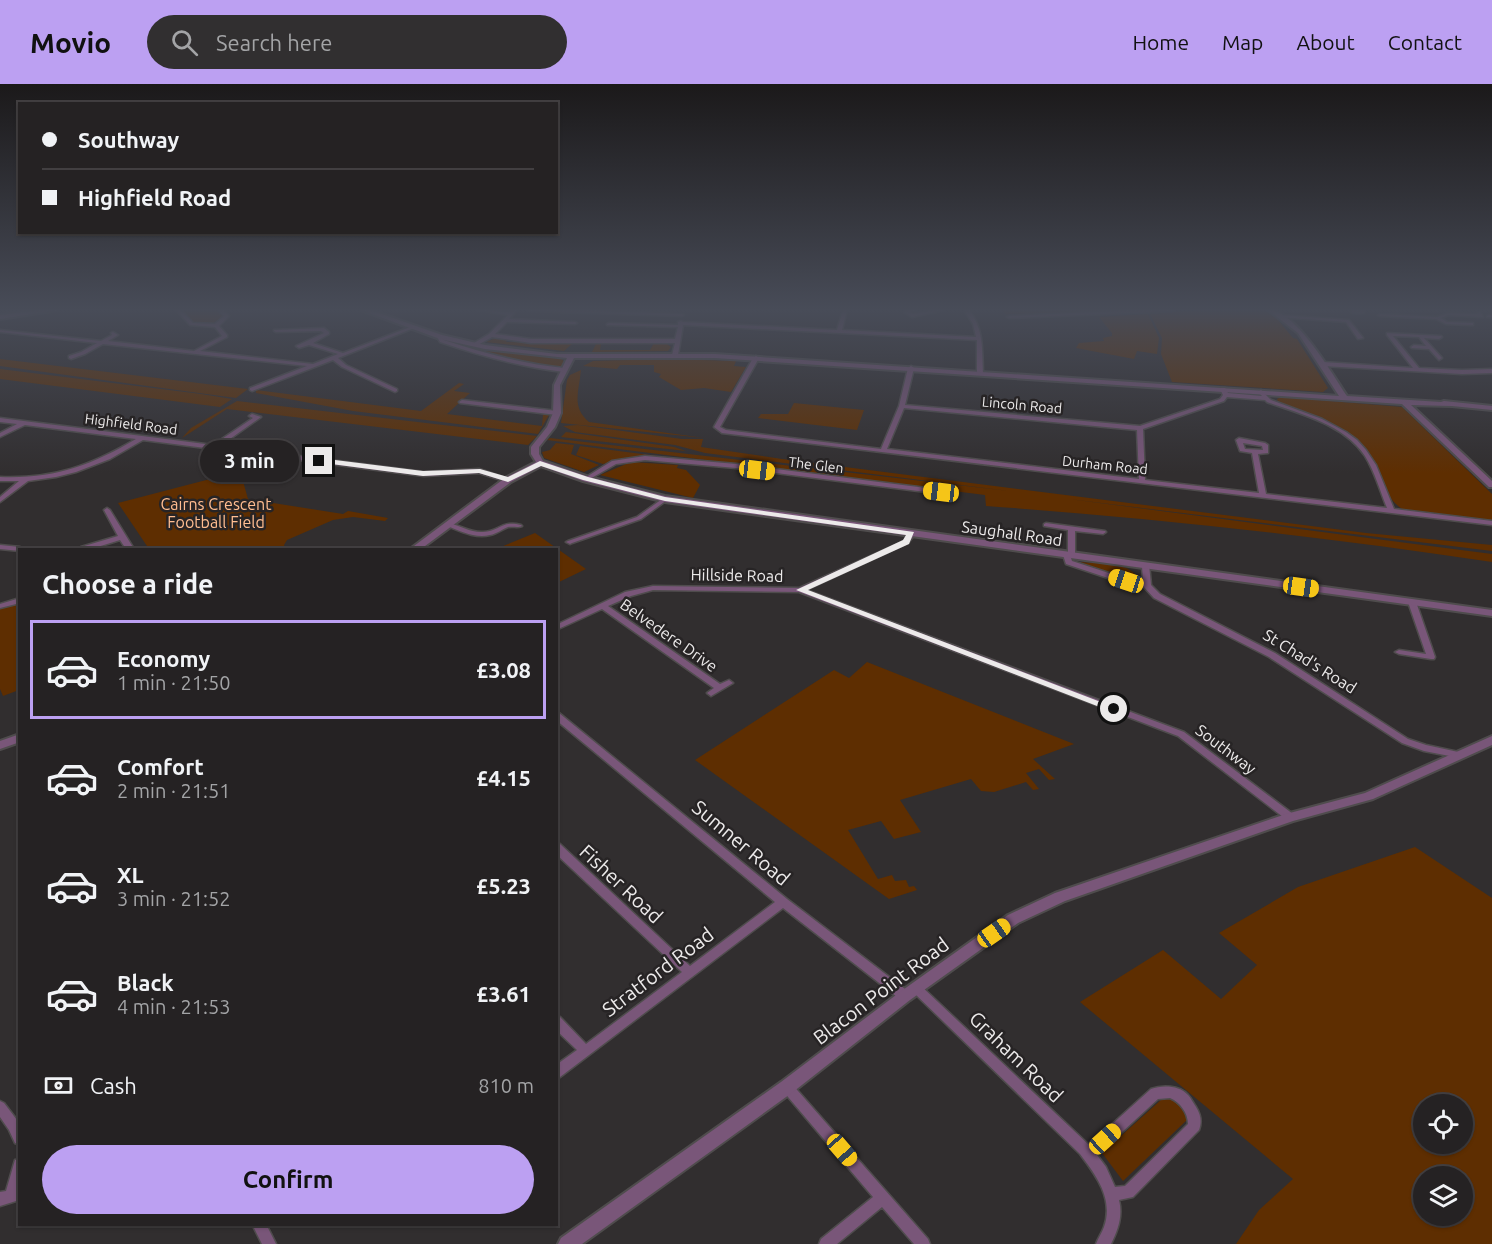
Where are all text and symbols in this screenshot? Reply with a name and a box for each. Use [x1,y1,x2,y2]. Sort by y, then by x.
search box [147,15,567,69]
icon: search [168,26,201,59]
text: Movio [30,27,111,58]
text: Search here [216,30,332,55]
text: Home [1132,30,1189,54]
text: Map [1222,30,1263,54]
text: About [1296,30,1355,54]
text: Contact [1388,30,1462,54]
text: Southway [78,127,179,152]
text: Highfield Road [78,185,231,210]
street label: Lincoln Road [981,394,1063,416]
street label: Highfield Road [84,410,178,438]
callout: 3 min [199,440,298,482]
route end [305,447,332,474]
text: 3 min [224,449,275,472]
street label: Durham Road [1061,453,1149,477]
street label: The Glen [788,454,844,476]
car [738,459,776,481]
car [922,481,960,503]
park label: Cairns Crescent Football Field [160,495,272,531]
street label: Saughall Road [961,517,1063,549]
street label: Hillside Road [690,565,784,585]
car [1106,567,1146,595]
text: Choose a ride [42,569,214,599]
car [1282,576,1320,598]
street label: Belvedere Drive [617,595,721,675]
street label: St Chad's Road [1260,625,1360,697]
icon: car [45,643,99,697]
text: Economy [117,646,210,671]
text: £3.08 [476,657,531,682]
text: 1 min · 21:50 [117,671,231,694]
route start [1100,695,1127,722]
street label: Southway [1192,721,1260,778]
icon: car [45,751,99,805]
text: Comfort [117,754,204,779]
text: £4.15 [476,765,531,790]
text: 2 min · 21:51 [117,779,231,802]
street label: Sumner Road [688,795,795,890]
street label: Fisher Road [575,839,668,928]
icon: car [45,859,99,913]
text: XL [117,862,144,887]
text: £5.23 [476,873,531,898]
text: 3 min · 21:52 [117,887,231,910]
car [974,915,1014,951]
street label: Stratford Road [598,922,718,1021]
street label: Blacon Point Road [809,932,953,1049]
icon: car [45,967,99,1021]
text: Black [117,970,174,995]
text: £3.61 [476,981,531,1006]
text: 4 min · 21:53 [117,995,231,1018]
street label: Graham Road [965,1006,1068,1107]
icon: cash [42,1069,75,1102]
text: Cash [90,1073,137,1098]
text: 810 m [478,1074,534,1097]
map controls [1413,1094,1473,1226]
button: locate [1413,1094,1473,1154]
car [1086,1120,1124,1158]
car [823,1131,861,1169]
button: Confirm [42,1145,534,1214]
button: layers [1413,1166,1473,1226]

